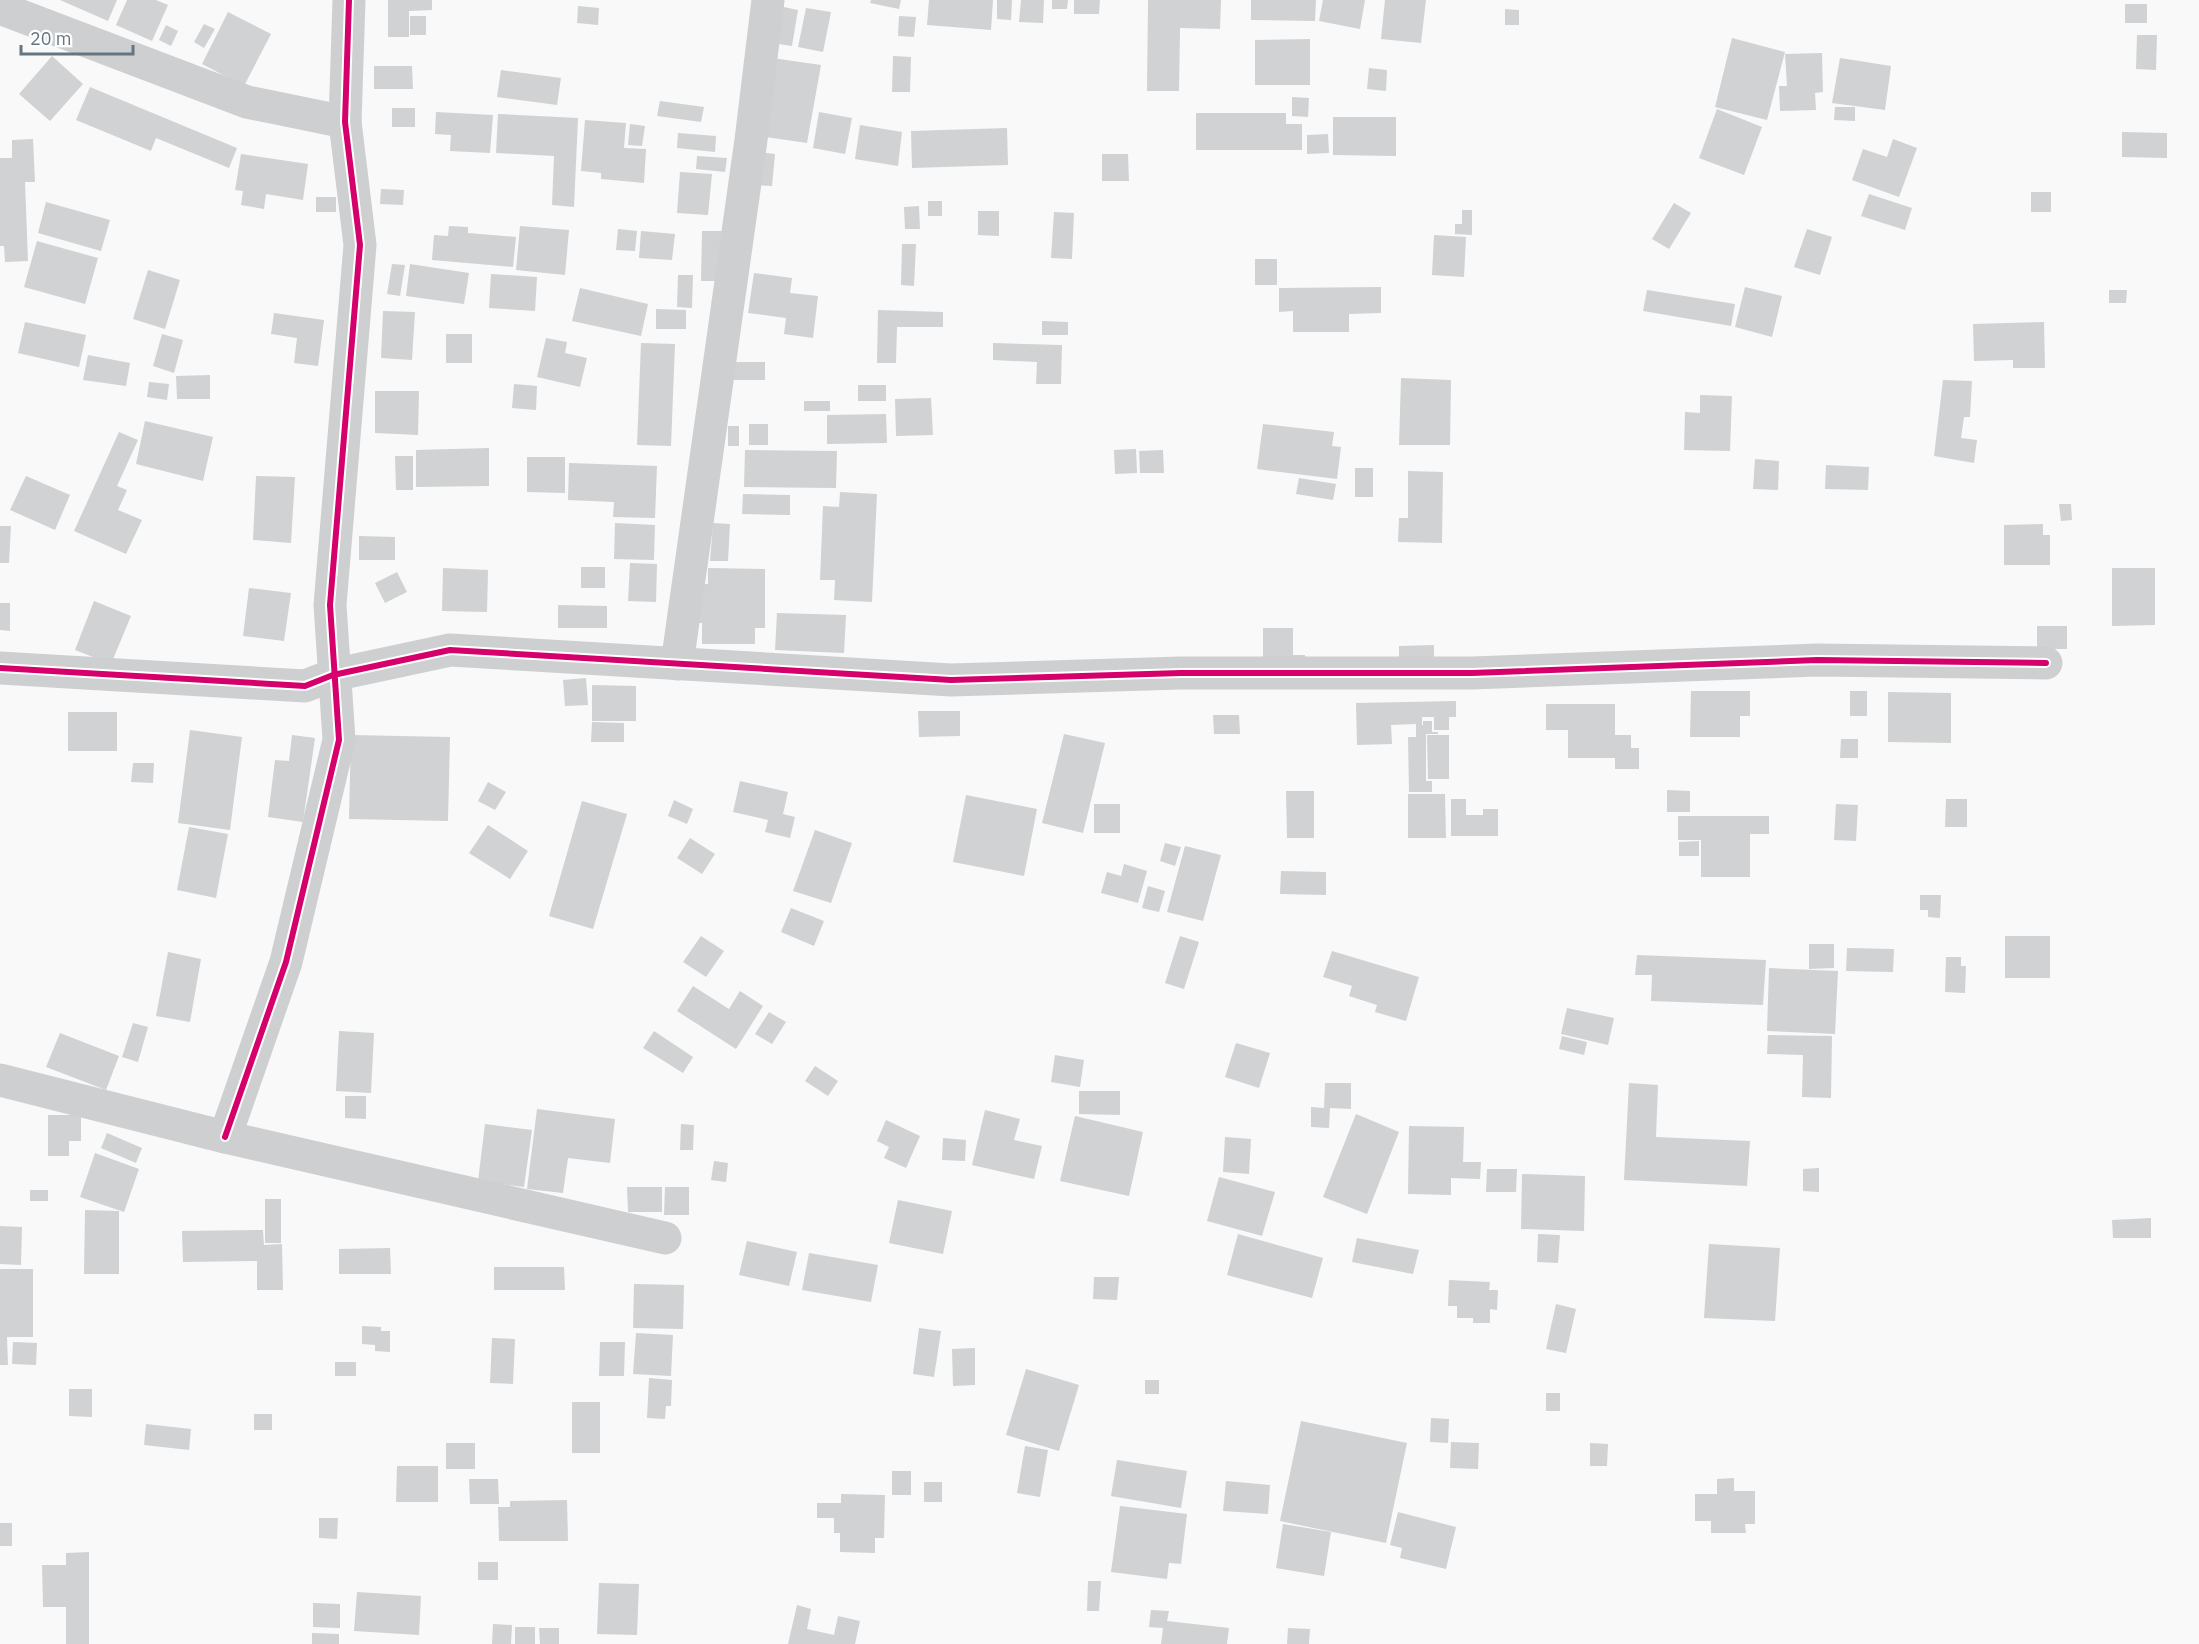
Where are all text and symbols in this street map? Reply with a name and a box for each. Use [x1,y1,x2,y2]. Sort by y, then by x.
scale bar [21,18,134,56]
text: 20 m [30,27,72,50]

